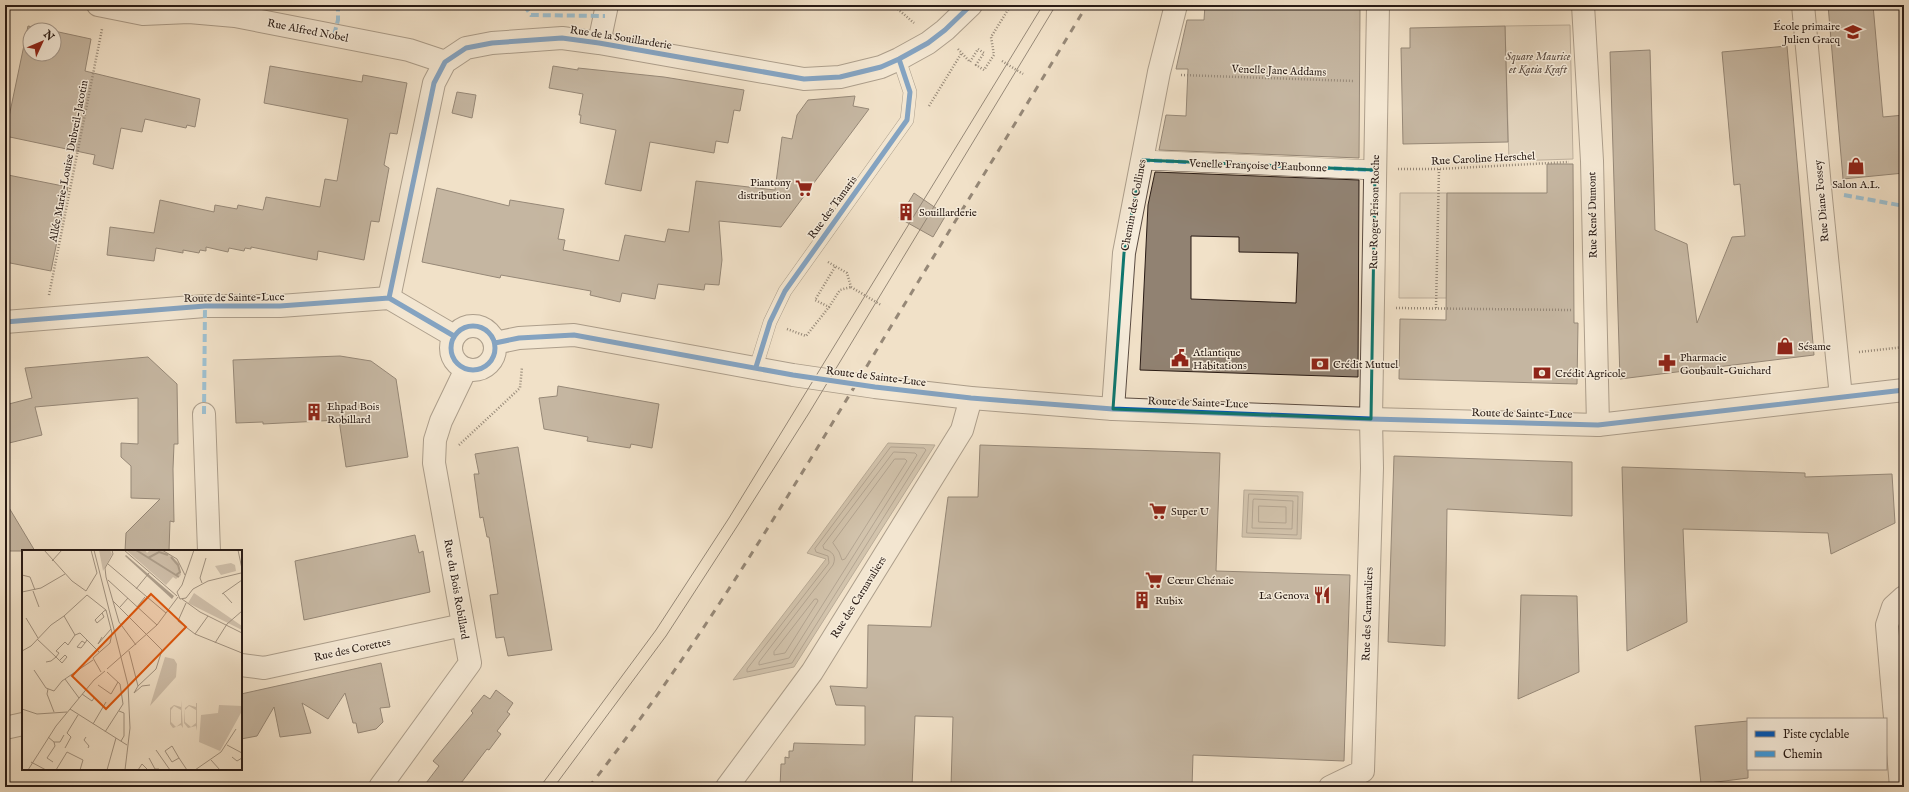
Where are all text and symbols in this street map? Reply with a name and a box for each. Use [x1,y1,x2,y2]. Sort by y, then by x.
street label: Rue Alfred Nobel [266,16,350,46]
place label: École primaire Julien Gracq [1773,20,1841,47]
north arrow [22,22,62,62]
school or university icon: École primaire Julien Gracq [1843,22,1863,42]
street label: Rue de la Souillarderie [569,23,673,53]
text: N [39,27,57,44]
park label: Square Maurice et Katia Kraft [1506,50,1571,77]
street label: Venelle Jane Addams [1230,62,1327,80]
street label: Allée Marie-Louise Dubreil-Jacotin [46,79,92,244]
street label: Rue Caroline Herschel [1431,149,1535,169]
street label: Rue Roger Frison Roche [1367,154,1383,270]
shop icon: Salon A.L. [1846,156,1866,176]
street label: Venelle Françoise d'Eaubonne [1188,157,1327,175]
street label: Chemin des Collines [1118,158,1150,252]
street label: Rue Diane Fossey [1811,159,1833,243]
street label: Rue René Dumont [1585,171,1601,258]
street label: Rue des Tamaris [805,173,860,242]
place label: Piantony distribution [738,176,792,203]
supermarket icon: Piantony distribution [794,178,814,198]
place label: Salon A.L. [1832,178,1880,192]
building icon: Souillarderie [896,202,916,222]
place label: Souillarderie [919,206,977,220]
street label: Route de Sainte-Luce [183,290,285,306]
shop icon: Sésame [1775,336,1795,356]
place label: Sésame [1798,340,1831,354]
place label: Atlantique Habitations [1192,346,1247,373]
public building icon: Atlantique Habitations [1170,348,1190,368]
place label: Pharmacie Goubault-Guichard [1680,351,1771,378]
pharmacy icon: Pharmacie Goubault-Guichard [1657,353,1677,373]
bank icon: Crédit Mutuel [1310,354,1330,374]
place label: Crédit Mutuel [1333,358,1398,372]
bank icon: Crédit Agricole [1532,363,1552,383]
street label: Route de Sainte-Luce [825,364,927,390]
place label: Crédit Agricole [1555,367,1626,381]
street label: Route de Sainte-Luce [1147,394,1249,412]
place label: Ehpad Bois Robillard [327,400,380,427]
building icon: Ehpad Bois Robillard [304,402,324,422]
street label: Route de Sainte-Luce [1471,406,1573,422]
supermarket icon: Super U [1148,501,1168,521]
place label: Super U [1171,505,1210,519]
street label: Rue du Bois Robillard [440,538,472,641]
inset map [22,550,242,770]
street label: Rue des Carnavaliers [828,554,890,641]
street label: Rue des Carnavaliers [1359,567,1377,661]
supermarket icon: Cœur Chénaie [1144,570,1164,590]
place label: Cœur Chénaie [1167,574,1234,588]
restaurant icon: La Genova [1312,585,1332,605]
place label: La Genova [1259,589,1309,603]
building icon: Rubix [1132,590,1152,610]
place label: Rubix [1155,594,1184,608]
street label: Rue des Corettes [313,635,392,665]
legend [1747,718,1887,770]
text: Piste cyclable [1783,727,1850,742]
text: Chemin [1783,747,1823,762]

